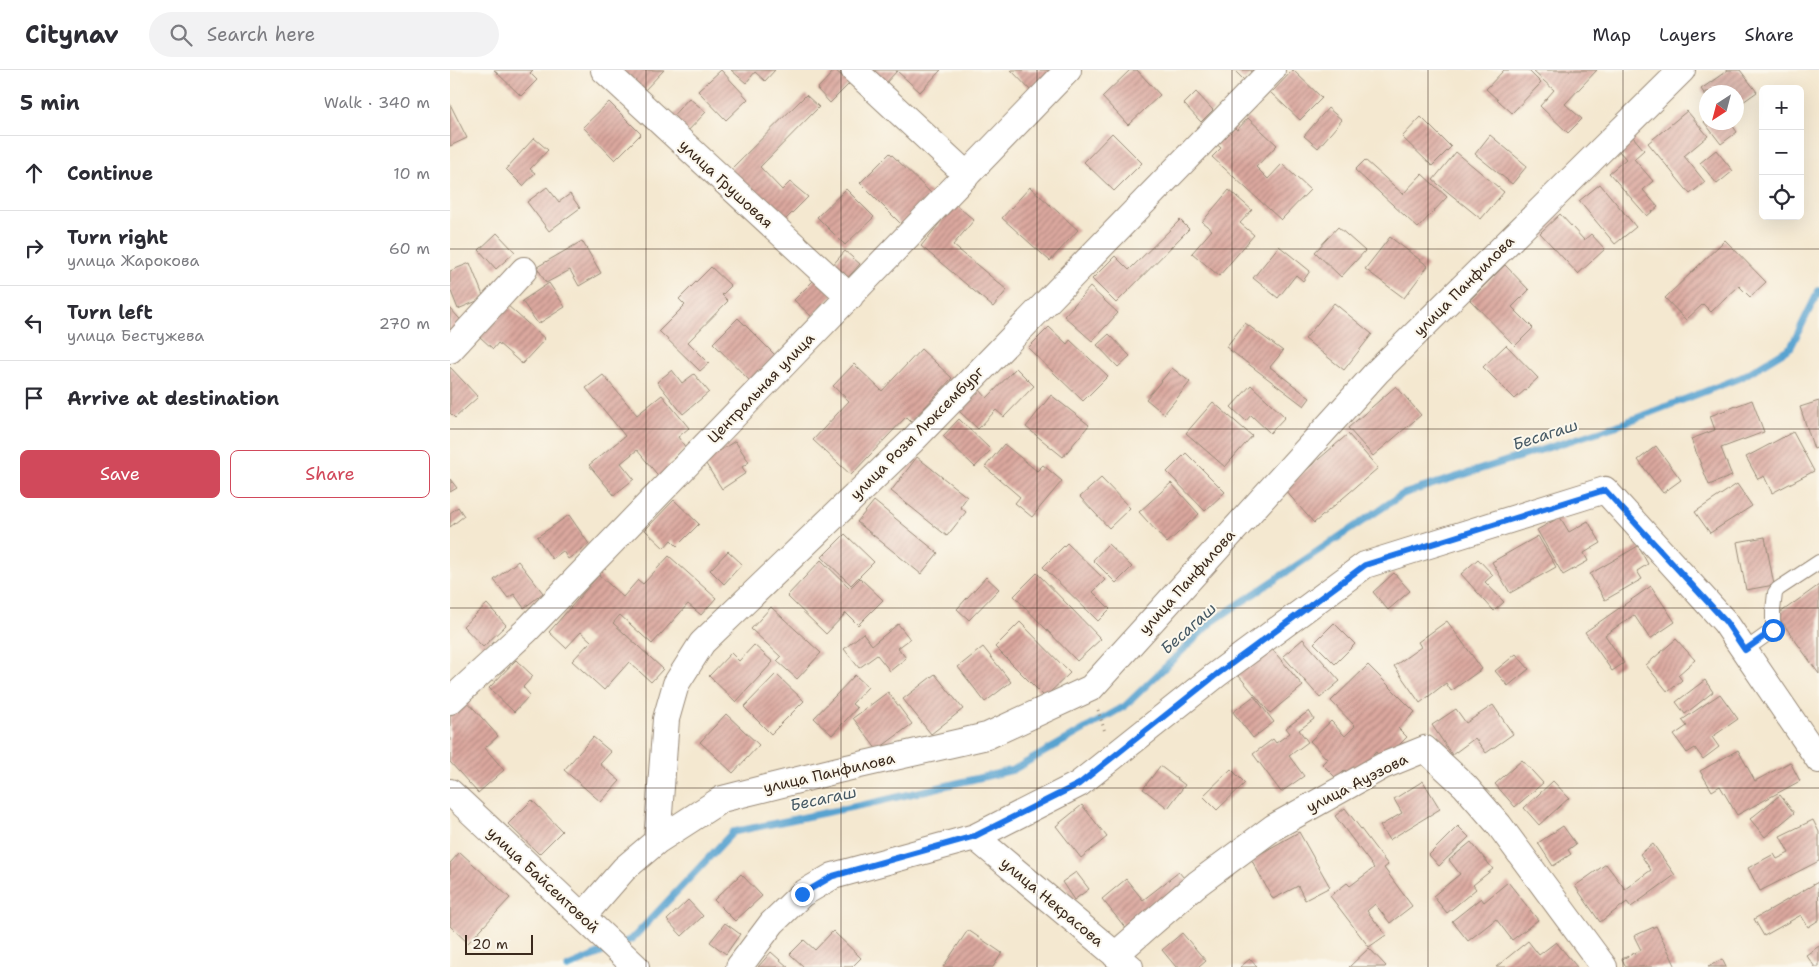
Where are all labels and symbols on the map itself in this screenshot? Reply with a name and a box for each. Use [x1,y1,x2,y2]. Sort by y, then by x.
north arrow [1699,85,1744,130]
street label: улица Грушовая [675,135,777,233]
street label: улица Панфилова [1409,231,1519,341]
street label: Центральная улица [703,328,819,447]
street label: улица Розы Люксембург [846,362,988,504]
water label: Бесагаш [1510,414,1581,455]
street label: улица Панфилова [1135,525,1240,639]
water label: Бесагаш [1156,598,1221,659]
route start [1762,619,1785,642]
street label: улица Панфилова [761,748,897,798]
street label: улица Ауэзова [1303,748,1412,817]
water label: Бесагаш [788,781,858,816]
street label: улица Байсеитовой [482,823,604,938]
street label: улица Некрасова [996,853,1108,952]
route end [791,883,814,906]
scale bar [465,932,532,955]

